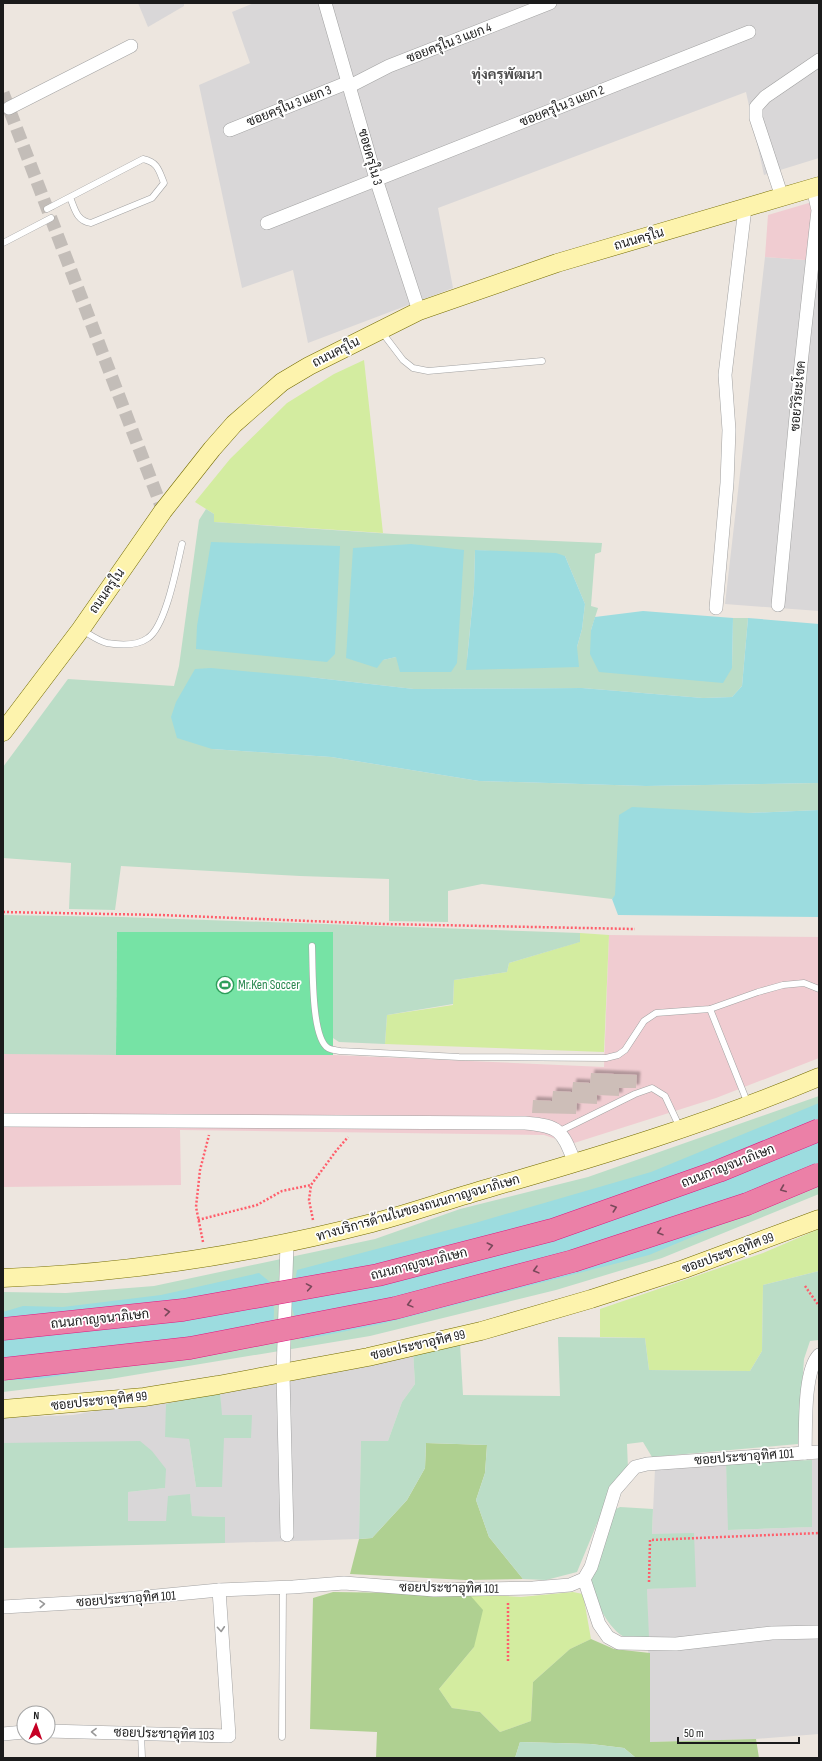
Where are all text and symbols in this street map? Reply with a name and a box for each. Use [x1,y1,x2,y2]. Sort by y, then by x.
street label: ซอยครุใน 3 แยก 4 [404,18,495,68]
district label: ทุ่งครุพัฒนา [472,66,542,85]
street label: ซอยครุใน 3 แยก 3 [244,81,334,131]
street label: ซอยครุใน 3 แยก 2 [517,81,607,131]
street label: ซอยครุใน 3 [353,127,387,187]
street label: ถนนครุใน [612,223,666,255]
street label: ถนนครุใน [309,332,363,372]
street label: ซอยวิริยะโชค [786,360,809,432]
street label: ถนนครุใน [85,565,129,617]
sports icon: Mr.Ken Soccer [215,975,235,995]
place label: Mr.Ken Soccer [238,977,300,993]
street label: ถนนกาญจนาภิเษก [679,1140,777,1191]
street label: ทางบริการด้านในของถนนกาญจนาภิเษก [314,1169,522,1245]
one-way arrow [779,1184,787,1192]
one-way arrow [611,1204,618,1213]
one-way arrow [657,1227,664,1236]
street label: ซอยประชาอุทิศ 99 [680,1228,777,1278]
one-way arrow [486,1242,493,1251]
street label: ถนนกาญจนาภิเษก [369,1243,469,1284]
one-way arrow [533,1266,539,1274]
one-way arrow [306,1284,312,1292]
one-way arrow [407,1299,414,1308]
street label: ถนนกาญจนาภิเษก [50,1305,150,1332]
one-way arrow [164,1308,170,1317]
street label: ซอยประชาอุทิศ 99 [369,1325,467,1365]
street label: ซอยประชาอุทิศ 99 [50,1387,148,1415]
street label: ซอยประชาอุทิศ 101 [694,1445,795,1469]
street label: ซอยประชาอุทิศ 101 [399,1578,500,1598]
street label: ซอยประชาอุทิศ 101 [76,1587,177,1611]
one-way arrow [39,1600,45,1609]
one-way arrow [217,1626,226,1632]
north arrow [16,1705,56,1745]
text: N [33,1709,40,1722]
scale bar [678,1719,799,1745]
street label: ซอยประชาอุทิศ 103 [113,1723,215,1745]
text: 50 m [684,1726,704,1741]
one-way arrow [91,1728,97,1736]

